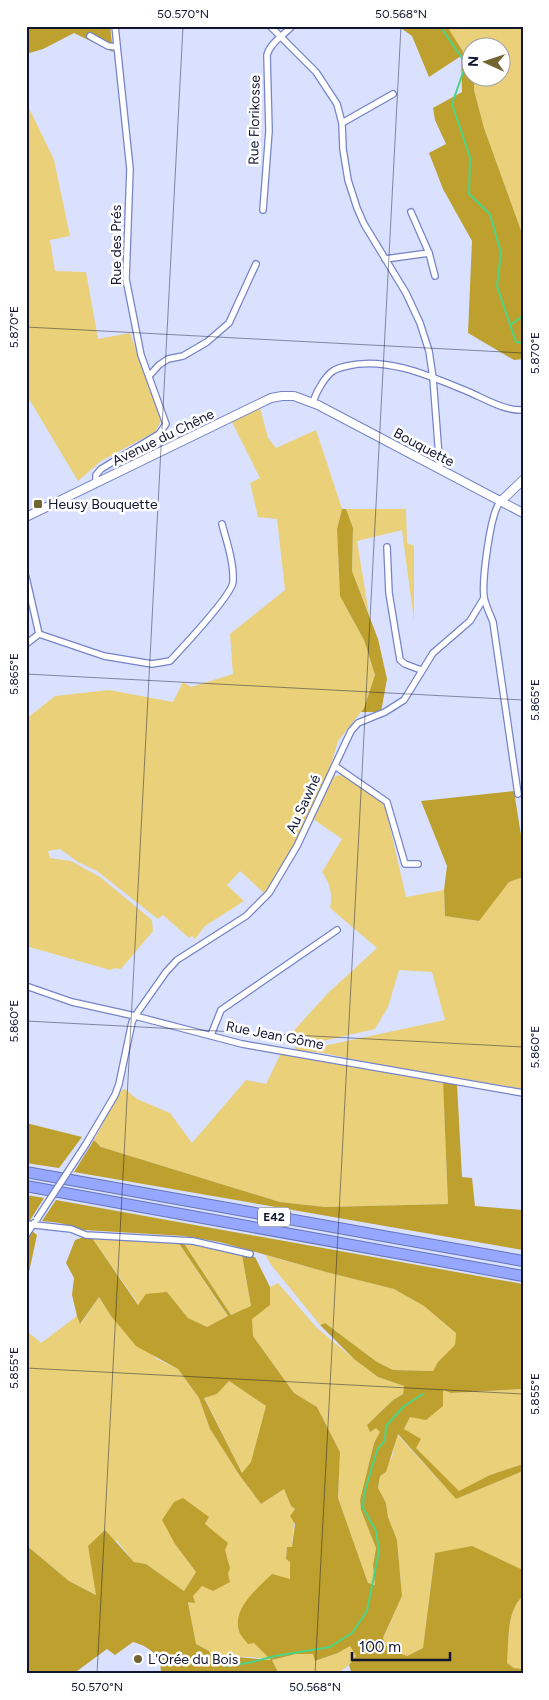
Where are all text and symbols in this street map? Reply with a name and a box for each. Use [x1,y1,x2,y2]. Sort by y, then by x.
text: 50.570°N [157,7,209,21]
text: 50.568°N [375,7,427,21]
north arrow [462,38,512,88]
text: N [465,55,482,67]
street label: Rue Florikosse [245,75,264,165]
street label: Rue des Prés [108,205,125,285]
text: 5.870°E [7,306,21,348]
text: 5.870°E [528,332,542,374]
street label: Avenue du Chêne [109,405,217,469]
street label: Bouquette [391,424,457,471]
place label: Heusy Bouquette [48,496,158,513]
marker: Heusy Bouquette [32,498,44,510]
text: 5.865°E [7,653,21,695]
text: 5.865°E [528,679,542,721]
street label: Au Sawhé [282,772,325,836]
text: 5.860°E [7,1000,21,1042]
street label: Rue Jean Gôme [225,1018,326,1053]
text: 5.860°E [528,1026,542,1068]
road number: E42 [258,1208,290,1226]
text: 5.855°E [7,1347,21,1389]
text: 5.855°E [528,1373,542,1415]
scale bar [352,1630,449,1662]
text: 100 m [359,1638,401,1656]
place label: L'Orée du Bois [148,1651,238,1668]
marker: L'Orée du Bois [132,1653,144,1665]
text: 50.570°N [71,1680,123,1694]
text: 50.568°N [289,1680,341,1694]

